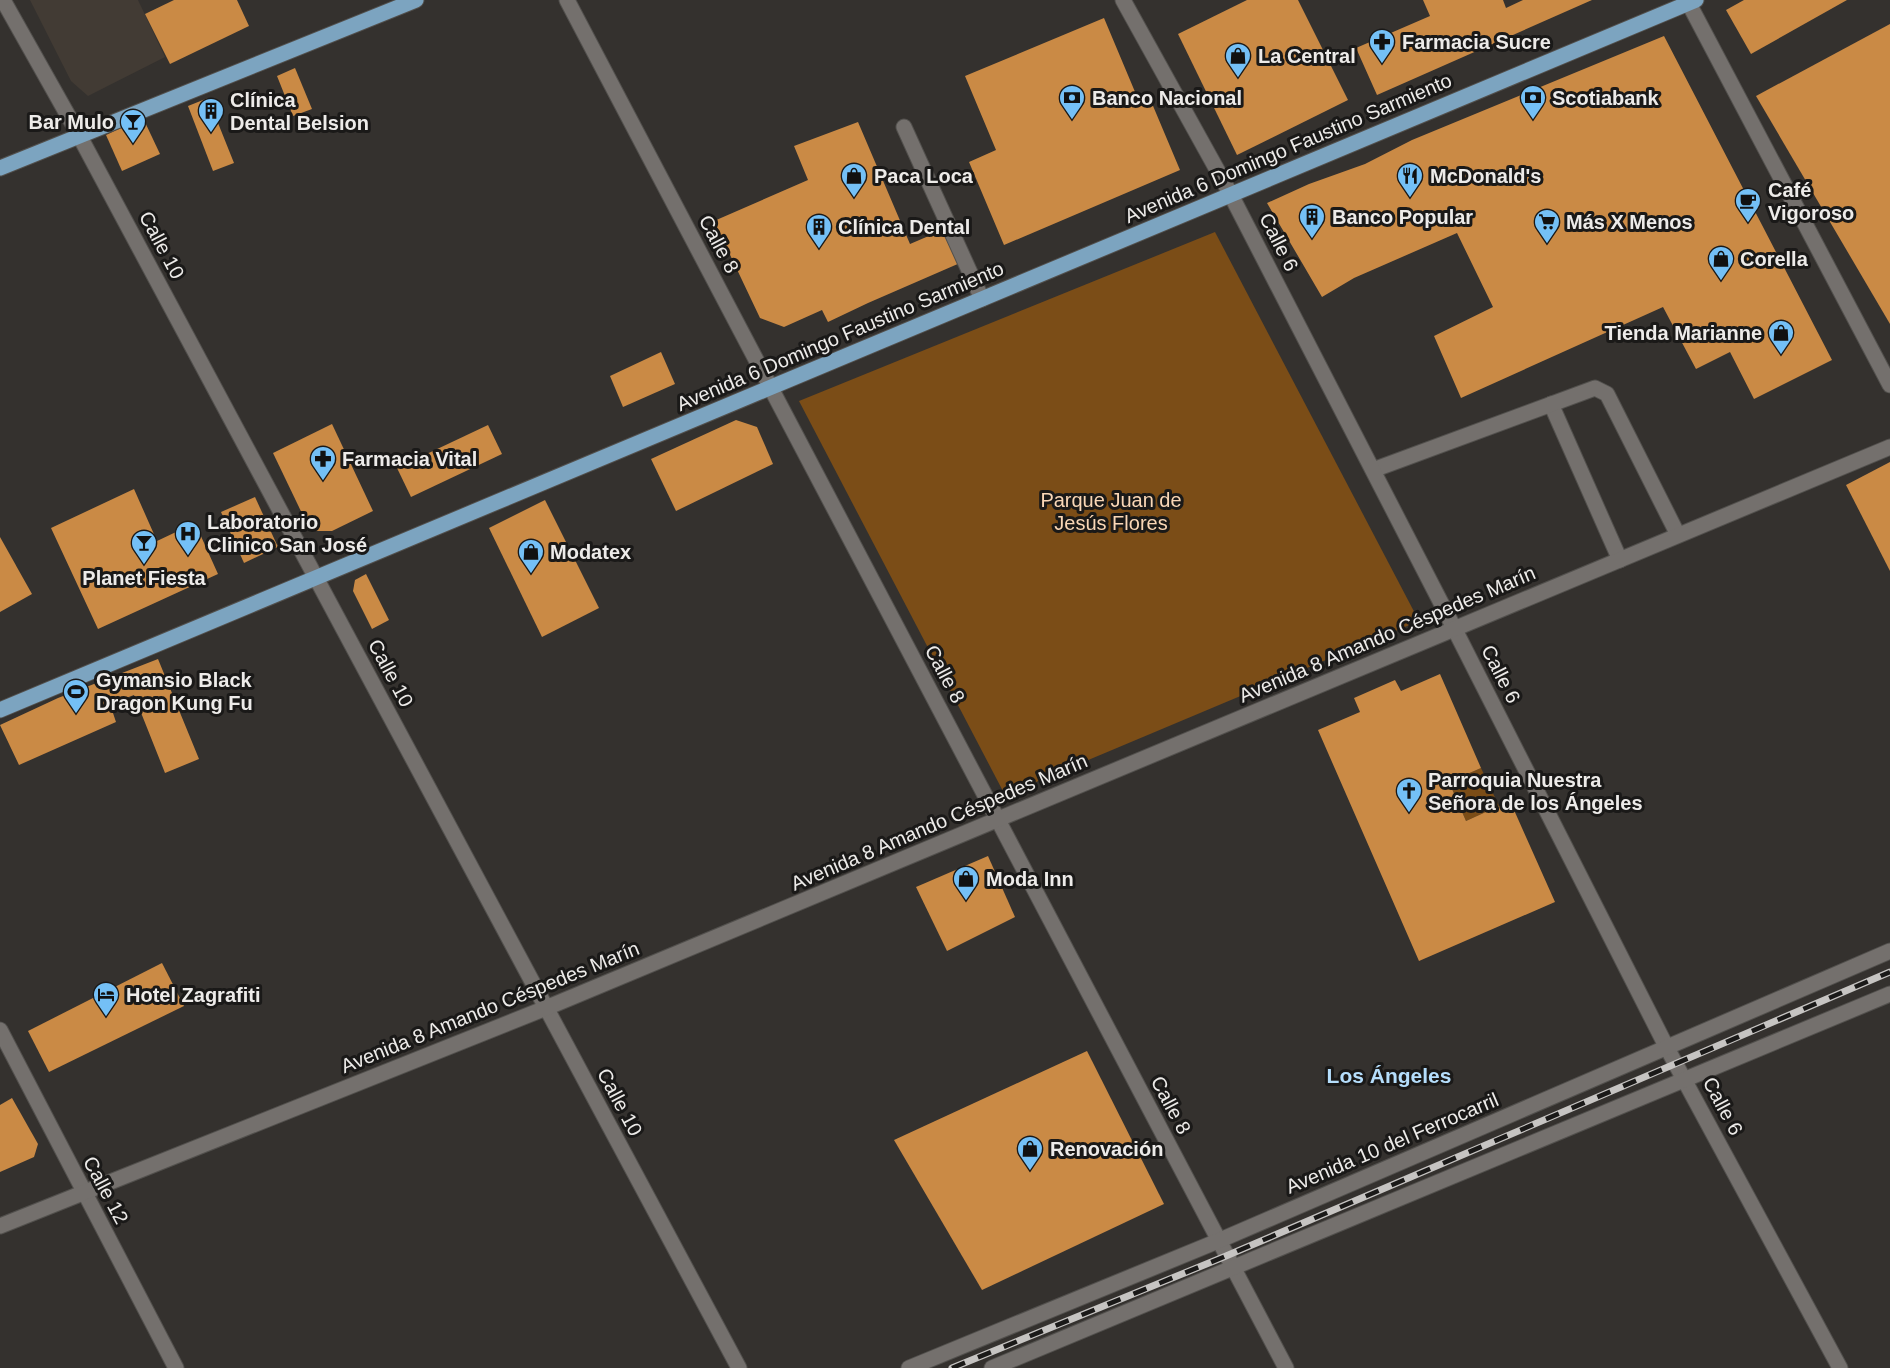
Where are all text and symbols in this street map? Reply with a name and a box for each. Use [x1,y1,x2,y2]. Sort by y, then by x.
pharmacy icon: Farmacia Sucre [1367,27,1397,65]
place label: Farmacia Sucre [1402,31,1551,53]
shop icon: La Central [1223,41,1253,79]
place label: La Central [1258,45,1356,67]
street label: Avenida 6 Domingo Faustino Sarmiento [1121,69,1455,227]
bank icon: Banco Nacional [1057,83,1087,121]
bank icon: Scotiabank [1518,83,1548,121]
place label: Banco Nacional [1092,87,1242,109]
place label: Scotiabank [1552,87,1660,109]
place label: Clínica Dental Belsion [230,89,369,134]
building icon: Clínica Dental Belsion [196,96,226,134]
bar icon: Bar Mulo [118,107,148,145]
place label: Bar Mulo [28,111,114,133]
shop icon: Paca Loca [839,161,869,199]
restaurant icon: McDonald's [1395,161,1425,199]
place label: Paca Loca [874,165,974,187]
place label: McDonald's [1430,165,1541,187]
place label: Café Vigoroso [1768,179,1854,224]
cafe icon: Café Vigoroso [1733,186,1763,224]
building icon: Banco Popular [1297,202,1327,240]
place label: Banco Popular [1332,206,1473,228]
street label: Calle 10 [135,207,189,283]
supermarket icon: Más X Menos [1532,207,1562,245]
street label: Calle 6 [1255,209,1303,275]
street label: Calle 8 [695,211,743,277]
place label: Más X Menos [1566,211,1693,233]
building icon: Clínica Dental [804,212,834,250]
place label: Clínica Dental [838,216,970,238]
shop icon: Corella [1706,244,1736,282]
place label: Corella [1740,248,1809,270]
street label: Avenida 6 Domingo Faustino Sarmiento [673,257,1007,415]
shop icon: Tienda Marianne [1766,318,1796,356]
place label: Tienda Marianne [1605,322,1762,344]
pharmacy icon: Farmacia Vital [308,444,338,482]
place label: Farmacia Vital [342,448,477,470]
park label: Parque Juan de Jesús Flores [1040,489,1182,534]
place label: Laboratorio Clinico San José [207,511,367,556]
hospital icon: Laboratorio Clinico San José [173,519,203,557]
bar icon: Planet Fiesta [129,528,159,566]
shop icon: Modatex [516,537,546,575]
place label: Modatex [550,541,631,563]
street label: Avenida 8 Amando Céspedes Marín [1235,561,1539,707]
place label: Planet Fiesta [82,567,207,589]
street label: Calle 10 [364,635,418,711]
street label: Calle 8 [921,641,969,707]
street label: Calle 6 [1477,641,1525,707]
place label: Gymansio Black Dragon Kung Fu [96,669,253,714]
sports icon: Gymansio Black Dragon Kung Fu [61,677,91,715]
street label: Avenida 8 Amando Céspedes Marín [787,749,1091,895]
place label: Parroquia Nuestra Señora de los Ángeles [1428,769,1643,814]
church icon: Parroquia Nuestra Señora de los Ángeles [1394,776,1424,814]
shop icon: Moda Inn [951,864,981,902]
place label: Moda Inn [986,868,1074,890]
street label: Avenida 8 Amando Céspedes Marín [338,937,642,1077]
hotel icon: Hotel Zagrafiti [91,980,121,1018]
place label: Hotel Zagrafiti [126,984,260,1006]
street label: Calle 10 [593,1064,647,1140]
district label: Los Ángeles [1327,1064,1451,1087]
street label: Calle 8 [1147,1072,1195,1138]
street label: Calle 6 [1699,1073,1747,1139]
street label: Avenida 10 del Ferrocarril [1282,1088,1502,1198]
shop icon: Renovación [1015,1134,1045,1172]
place label: Renovación [1050,1138,1163,1160]
street label: Calle 12 [79,1152,133,1228]

